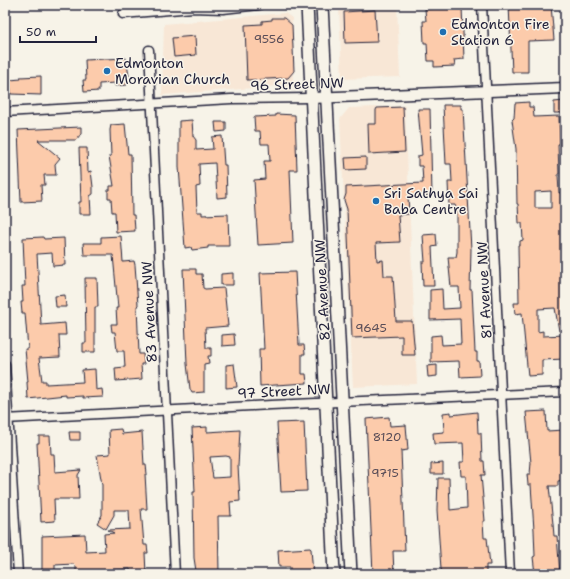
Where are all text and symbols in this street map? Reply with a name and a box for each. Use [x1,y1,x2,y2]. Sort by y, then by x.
place label: Edmonton Fire Station 6 [451,15,550,49]
scale bar [20,18,96,44]
text: 50 m [26,24,56,40]
marker: Edmonton Fire Station 6 [438,27,448,37]
house number: 9556 [254,31,284,47]
place label: Edmonton Moravian Church [115,54,230,88]
marker: Edmonton Moravian Church [102,66,112,76]
street label: 96 Street NW [250,73,344,95]
place label: Sri Sathya Sai Baba Centre [384,184,478,218]
marker: Sri Sathya Sai Baba Centre [371,196,381,206]
street label: 82 Avenue NW [310,239,334,341]
street label: 81 Avenue NW [472,241,496,339]
street label: 83 Avenue NW [137,261,161,363]
house number: 9645 [355,320,387,336]
street label: 97 Street NW [237,380,331,402]
house number: 8120 [373,429,401,445]
house number: 9715 [371,465,399,481]

